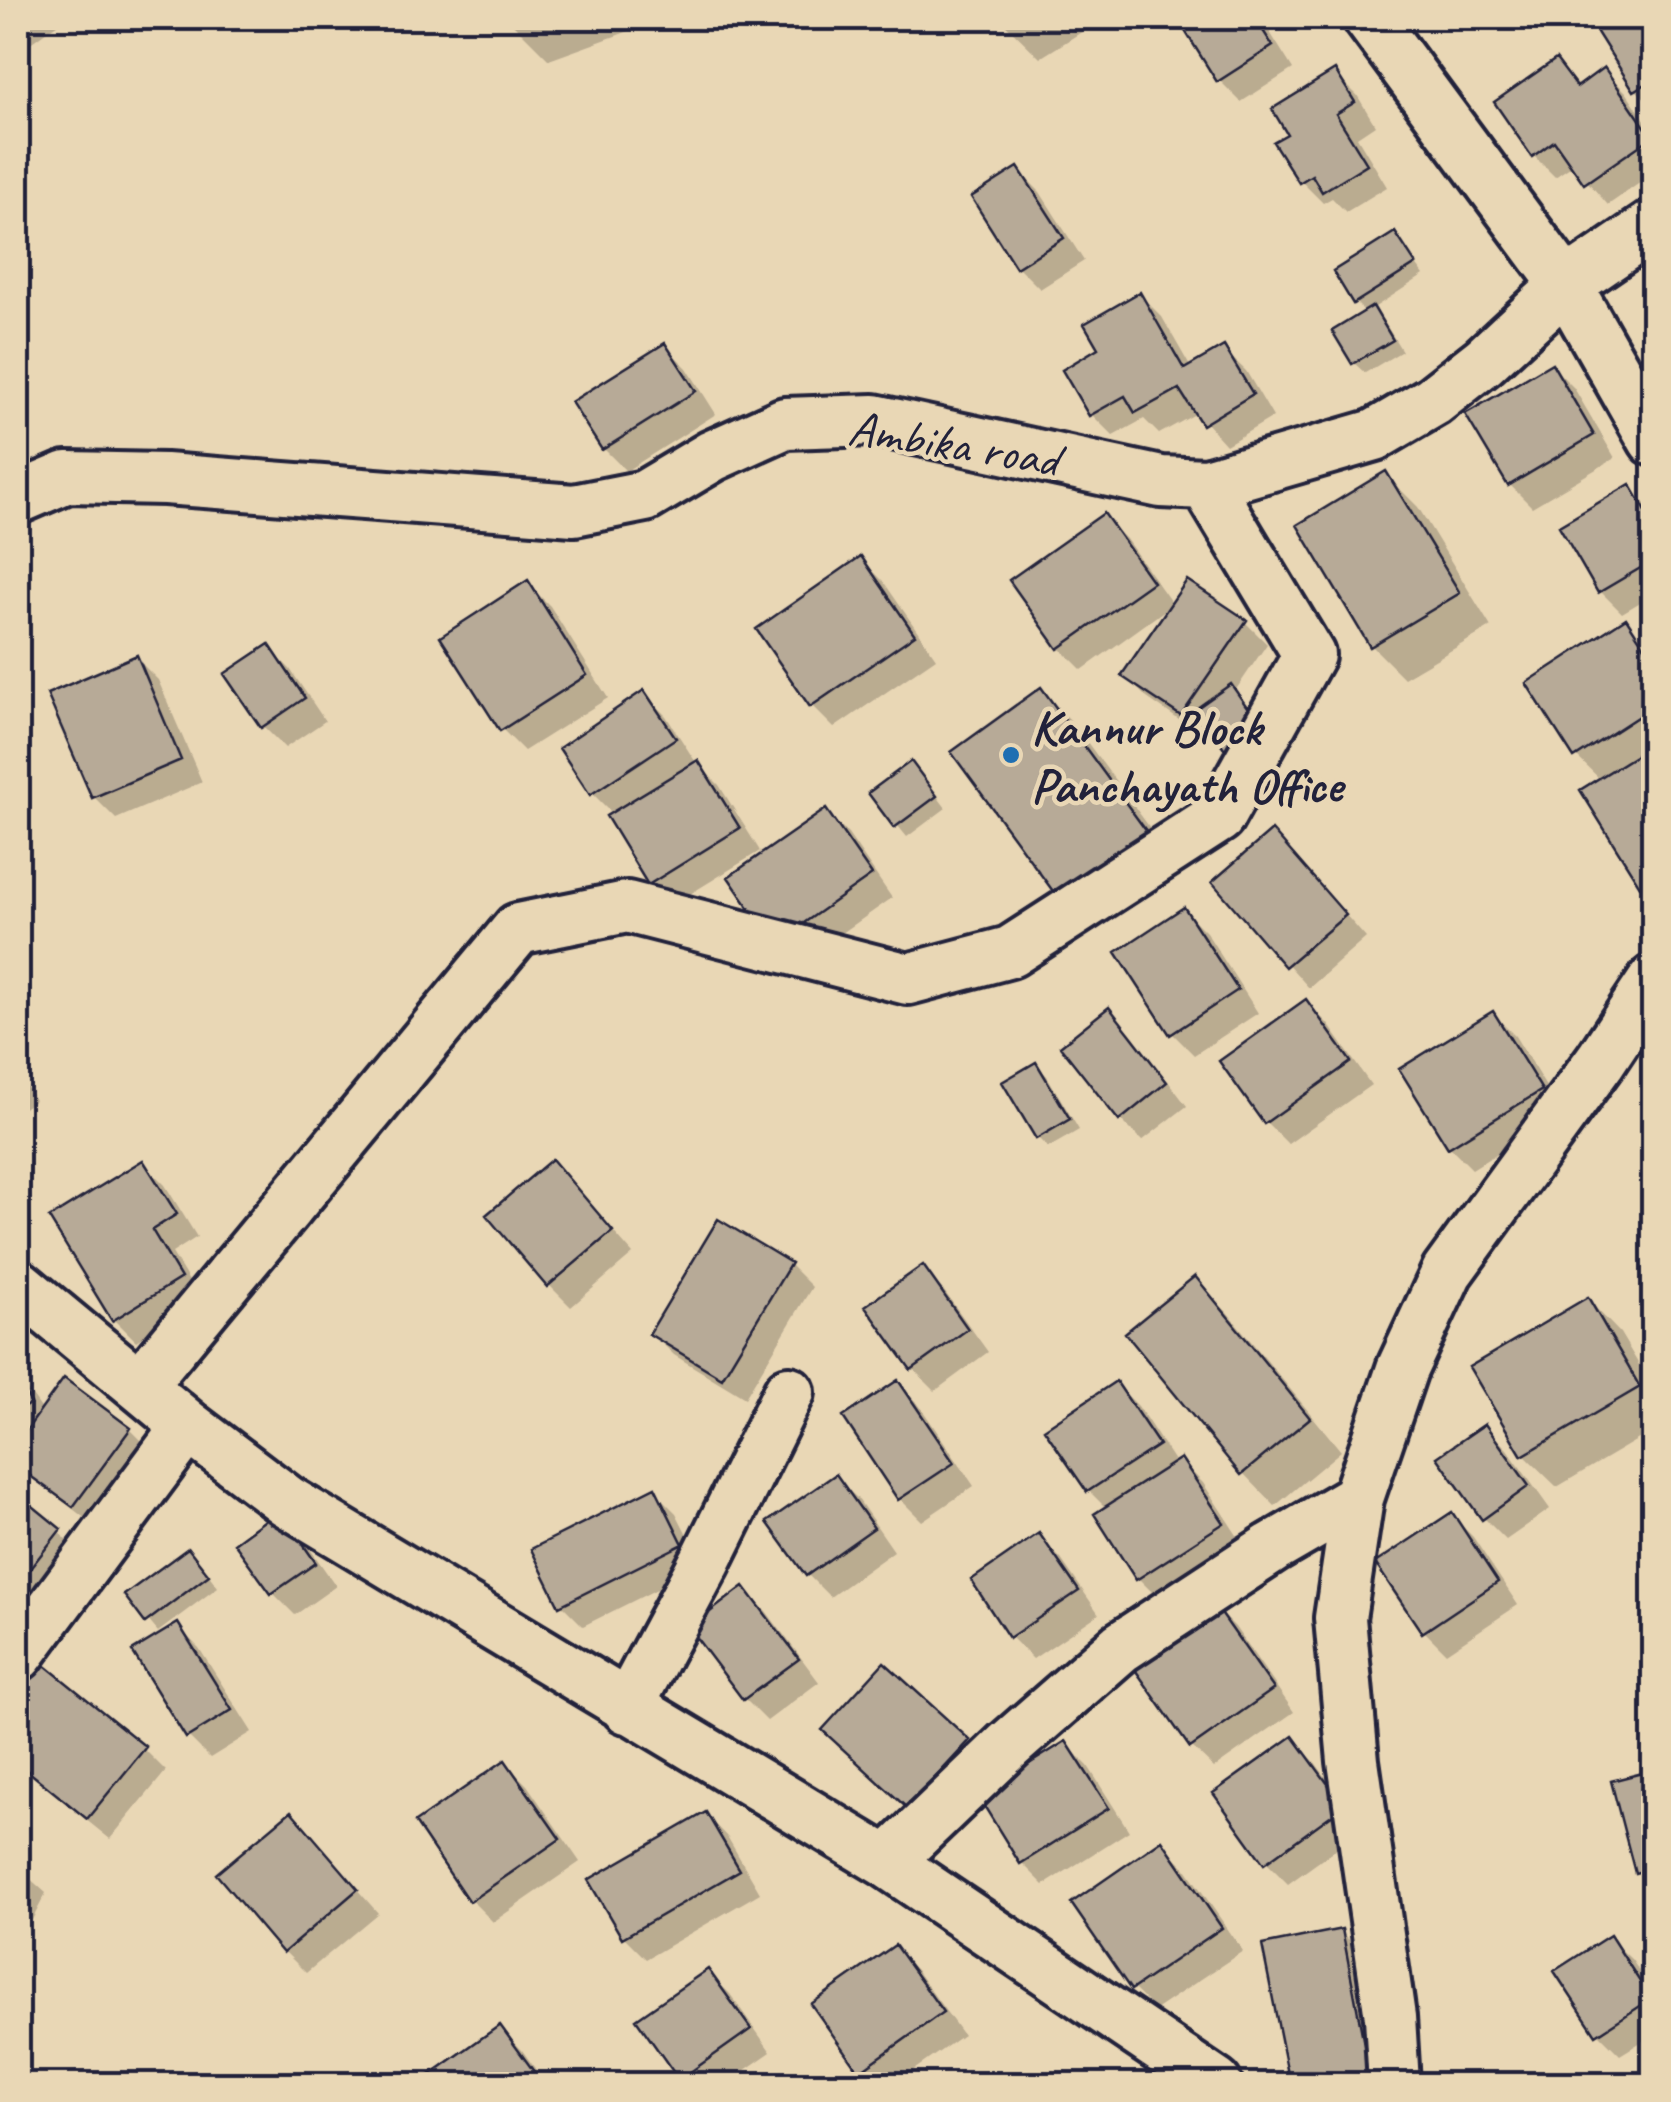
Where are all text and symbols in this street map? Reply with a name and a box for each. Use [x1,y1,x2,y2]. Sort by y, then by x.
street label: Ambika road [844,396,1071,492]
place label: Kannur Block Panchayath Office [1031,696,1346,817]
marker: Kannur Block Panchayath Office [1000,744,1022,766]

